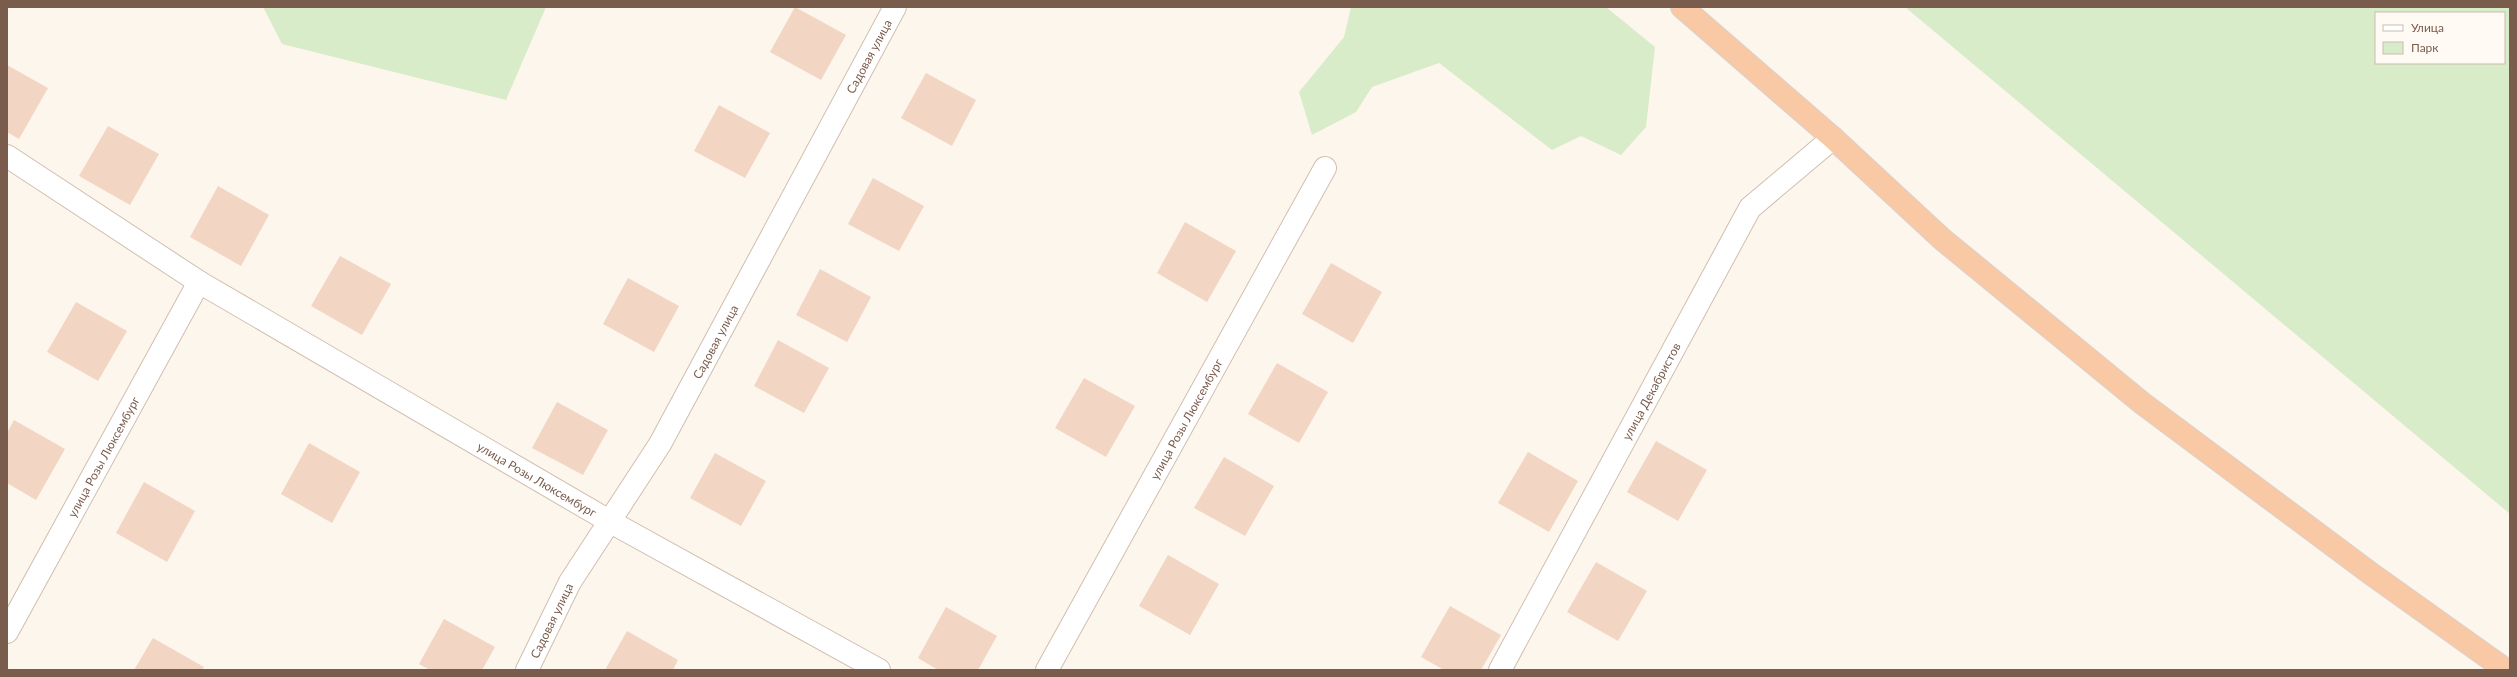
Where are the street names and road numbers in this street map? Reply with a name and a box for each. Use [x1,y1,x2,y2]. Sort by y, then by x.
street label: Садовая улица [843,17,895,96]
street label: Садовая улица [689,302,741,381]
street label: улица Декабристов [1618,340,1683,442]
street label: улица Розы Люксембург [1147,356,1225,482]
street label: улица Розы Люксембург [64,394,142,520]
street label: улица Розы Люксембург [475,438,600,520]
street label: Садовая улица [526,580,576,661]

